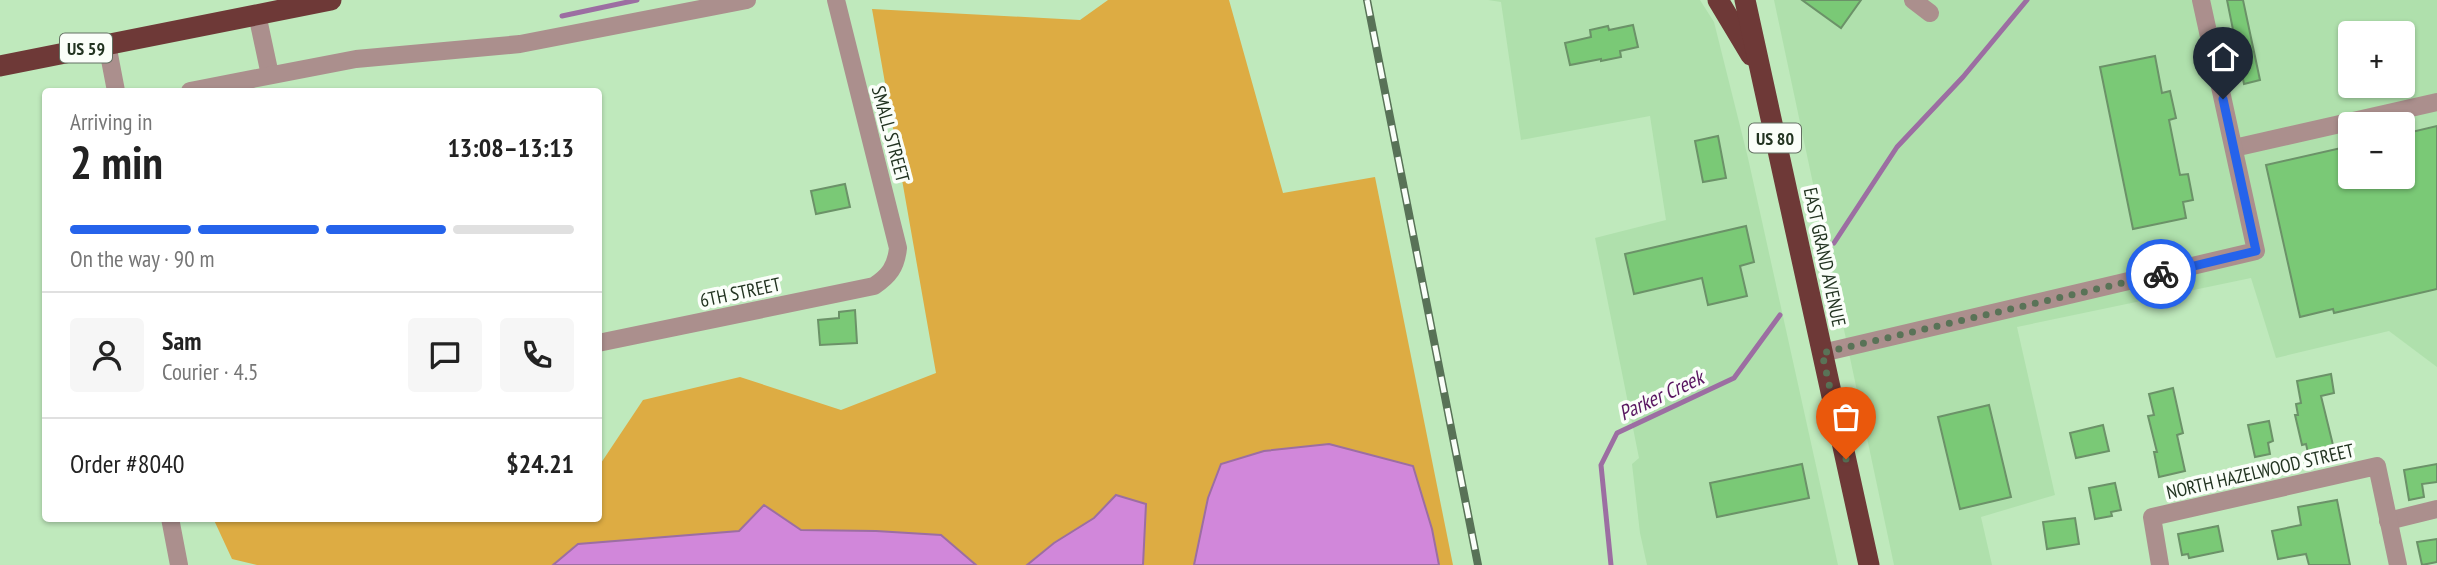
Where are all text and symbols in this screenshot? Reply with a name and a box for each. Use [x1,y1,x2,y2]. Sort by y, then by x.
map controls [2338,21,2415,189]
button: + [2338,21,2415,98]
pin [2193,27,2253,99]
road number: US 59 [60,33,112,62]
icon: home [2204,38,2242,76]
street label: SMALL STREET [867,83,916,185]
text: Arriving in [70,107,152,136]
button: − [2338,112,2415,189]
road number: US 80 [1749,124,1801,153]
text: 13:08–13:13 [447,131,574,164]
text: 2 min [70,132,163,192]
street label: EAST GRAND AVENUE [1799,185,1851,329]
courier [2126,239,2196,309]
text: On the way · 90 m [70,244,214,273]
icon: bike [2142,255,2180,293]
street label: 6TH STREET [698,272,783,312]
button: person [70,318,144,392]
button: chat [408,318,482,392]
button: phone [500,318,574,392]
text: Sam [162,324,201,357]
text: Courier · 4.5 [162,357,258,386]
water label: Parker Creek [1614,362,1710,426]
pin [1816,387,1876,459]
icon: bag [1827,398,1865,436]
street label: NORTH HAZELWOOD STREET [2164,438,2357,504]
text: Order #8040 [70,447,185,480]
text: $24.21 [506,447,574,480]

